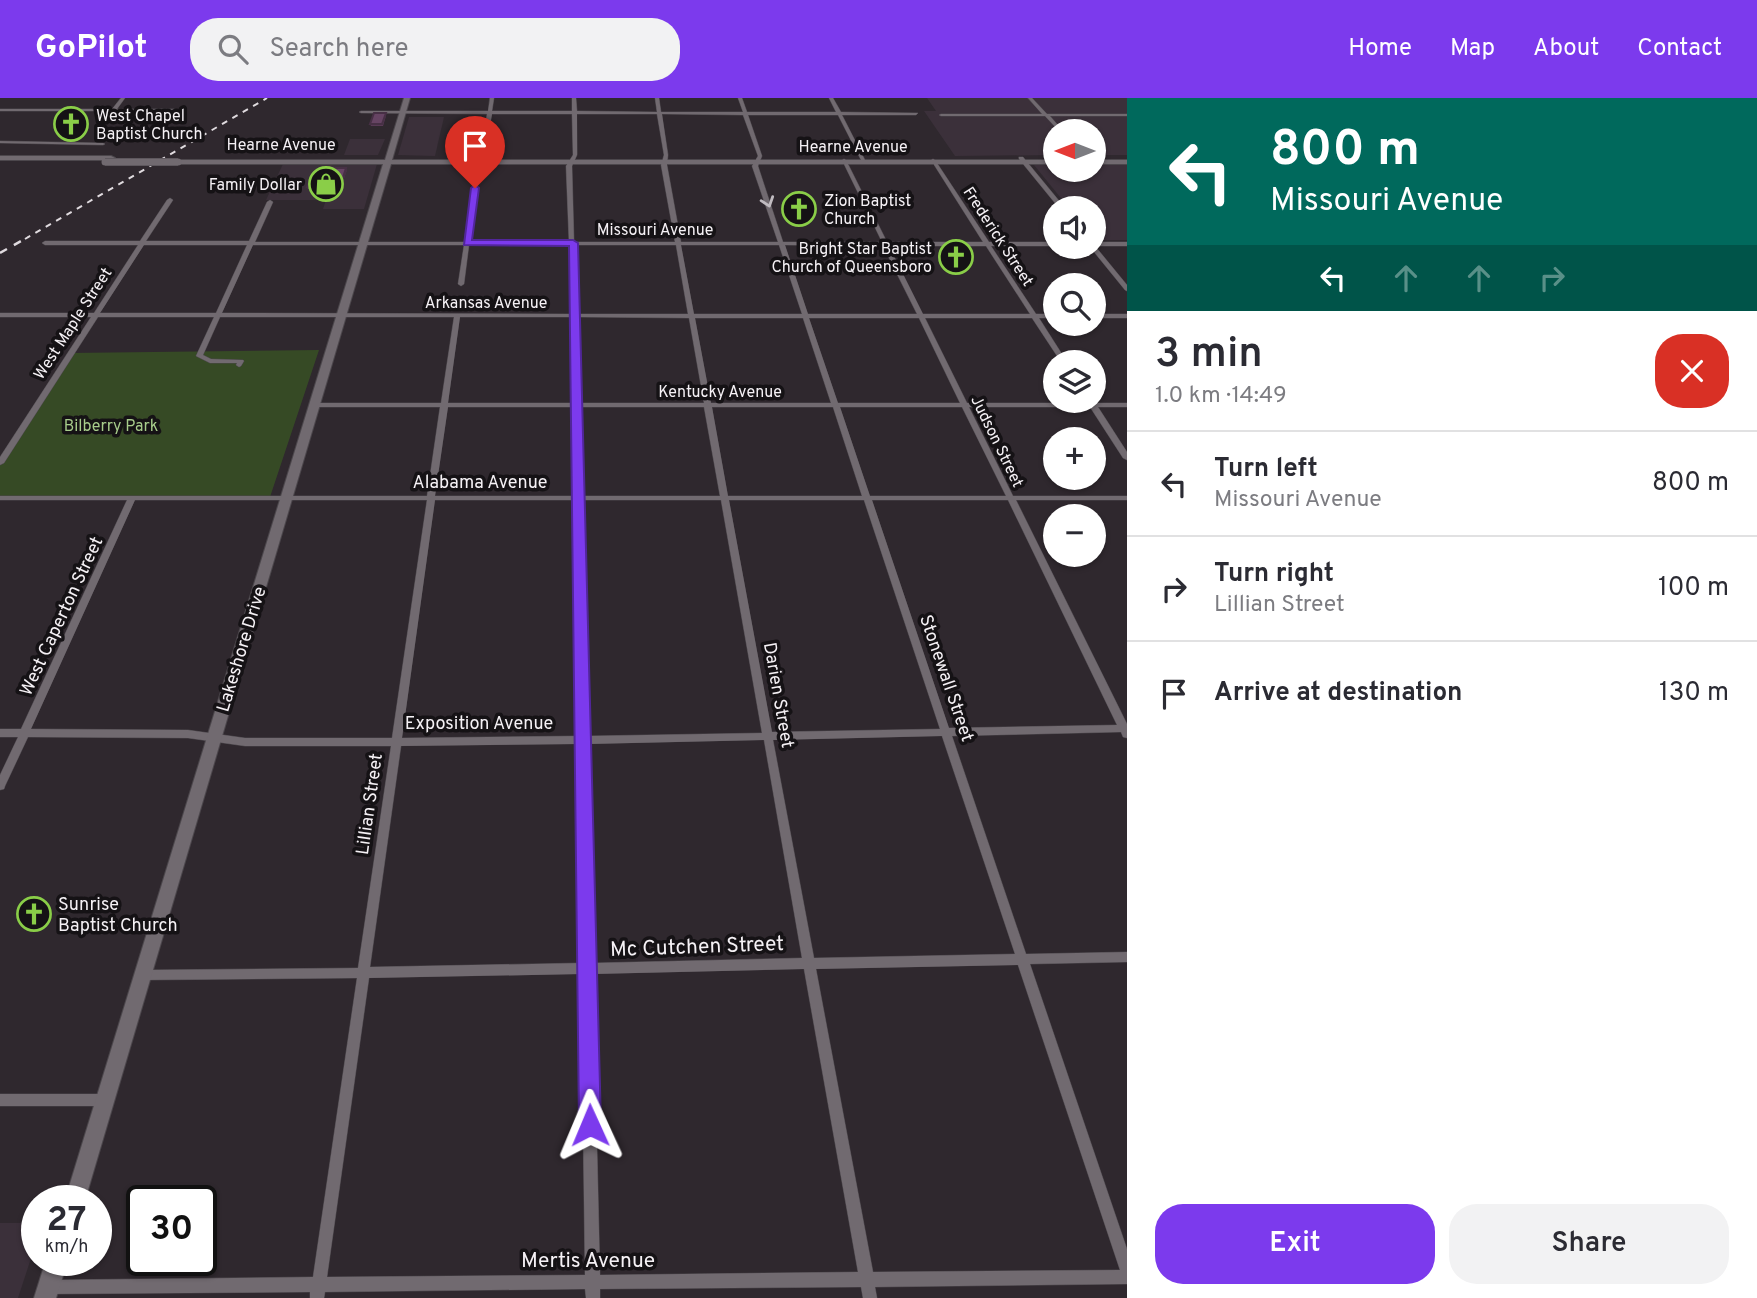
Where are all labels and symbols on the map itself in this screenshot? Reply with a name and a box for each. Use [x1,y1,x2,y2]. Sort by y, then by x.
church icon: West Chapel Baptist Church [52,105,90,143]
place label: West Chapel Baptist Church [96,107,202,145]
pin [445,116,505,188]
north arrow [1043,119,1106,182]
street label: Hearne Avenue [227,136,336,156]
street label: Hearne Avenue [799,138,908,158]
shop icon: Family Dollar [307,165,345,203]
place label: Family Dollar [209,176,302,196]
street label: Frederick Street [958,184,1037,291]
church icon: Zion Baptist Church [780,190,818,228]
place label: Zion Baptist Church [824,192,911,230]
one-way arrow [760,195,774,207]
street label: Missouri Avenue [597,221,713,241]
church icon: Bright Star Baptist Church of Queensboro [937,238,975,276]
place label: Bright Star Baptist Church of Queensboro [771,240,932,278]
street label: West Maple Street [30,264,117,384]
street label: Arkansas Avenue [425,294,547,314]
street label: Kentucky Avenue [658,383,782,403]
street label: Judson Street [965,393,1027,491]
park label: Bilberry Park [64,417,158,437]
street label: Alabama Avenue [413,472,547,495]
street label: West Caperton Street [15,533,109,700]
street label: Lakeshore Drive [212,584,272,715]
street label: Stonewall Street [913,612,978,745]
street label: Darien Street [757,641,798,750]
street label: Exposition Avenue [405,713,553,736]
street label: Lillian Street [352,752,389,856]
place label: Sunrise Baptist Church [58,894,178,938]
church icon: Sunrise Baptist Church [15,895,53,933]
street label: Mc Cutchen Street [610,931,785,964]
position arrow [553,1088,627,1162]
speed limit sign: 30 [126,1185,217,1276]
street label: Mertis Avenue [521,1248,655,1275]

